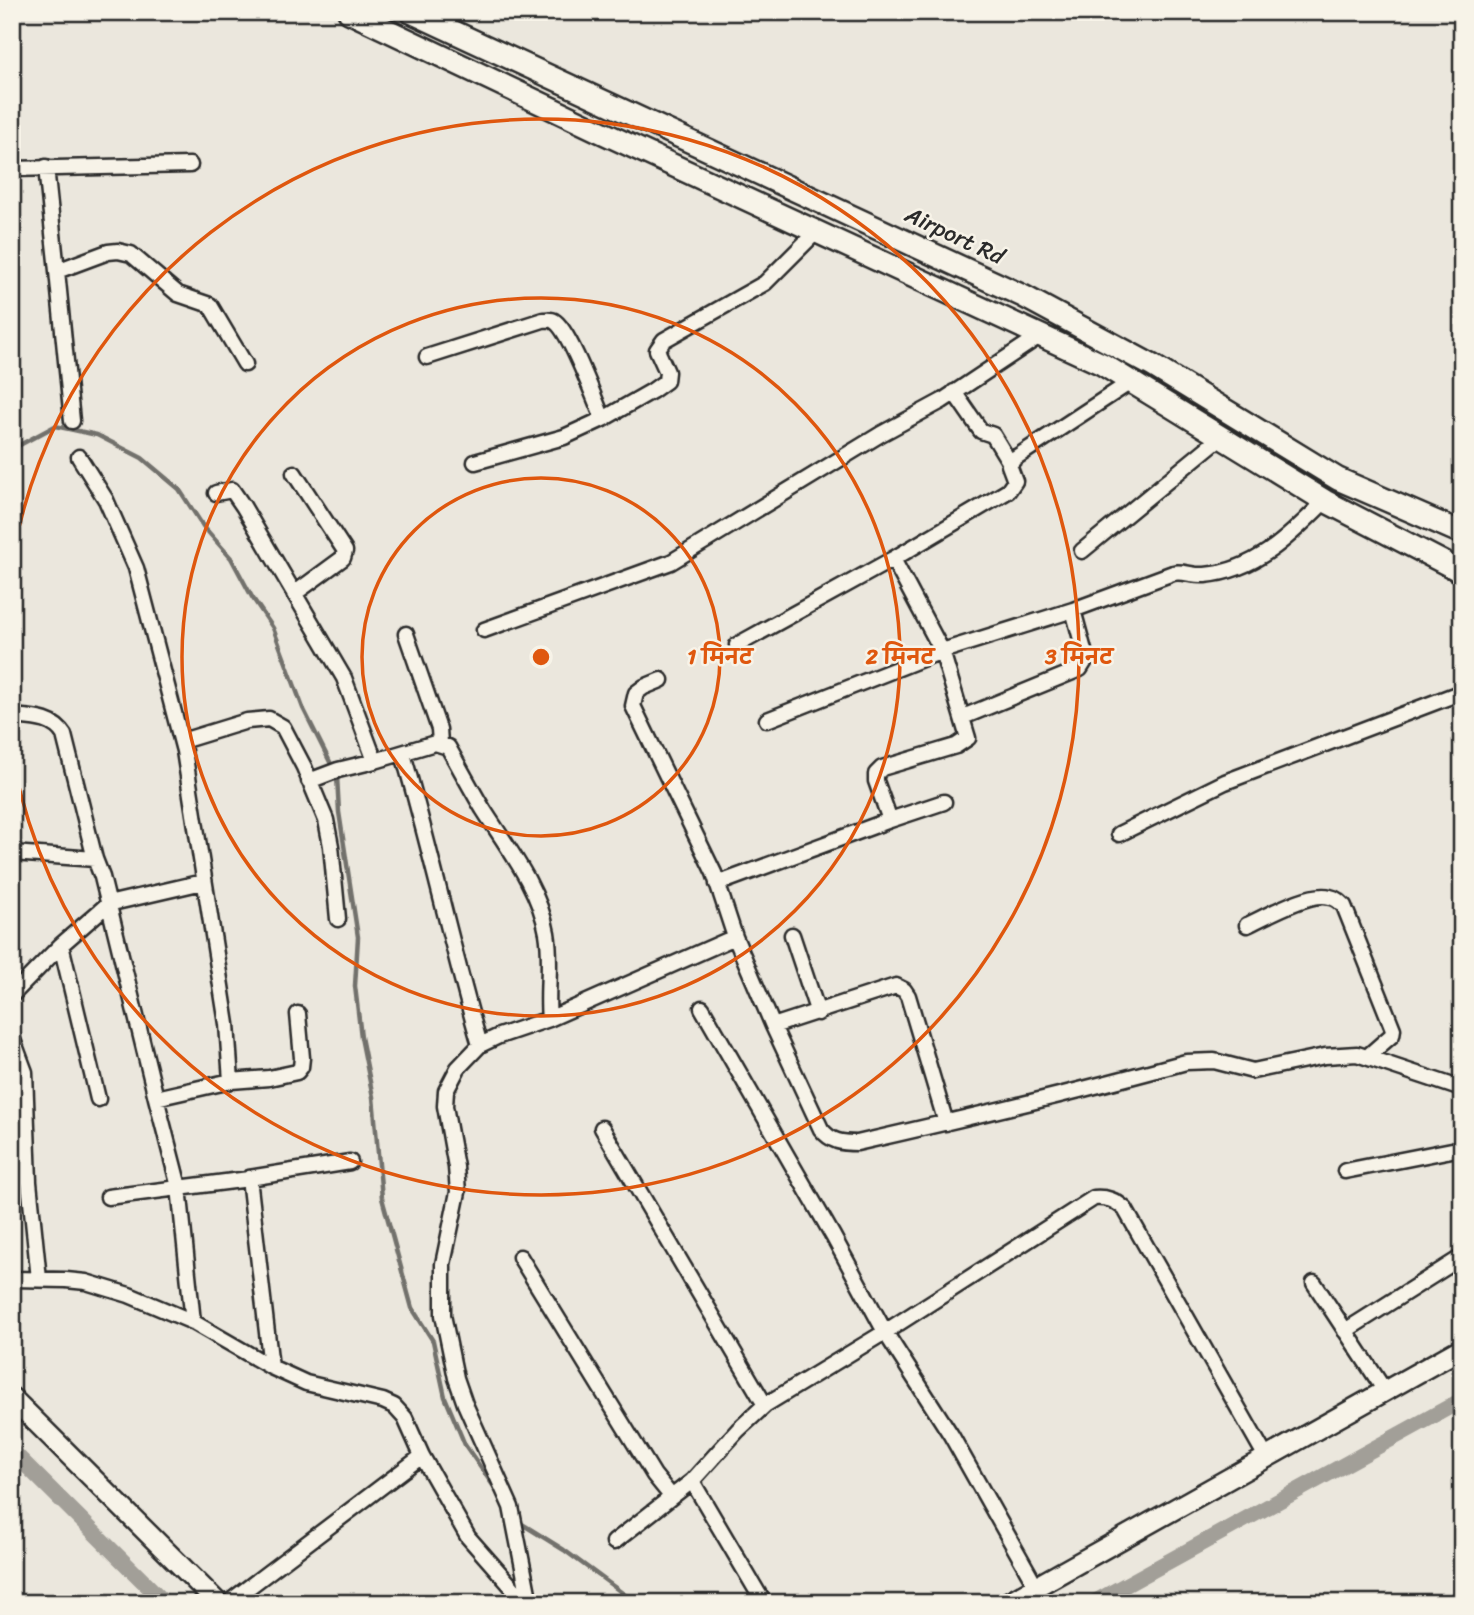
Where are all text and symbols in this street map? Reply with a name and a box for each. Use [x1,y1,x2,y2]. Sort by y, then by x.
street label: Airport Rd [897,194,1013,277]
text: 1 मिनट [687,638,755,676]
text: 2 मिनट [865,638,937,676]
text: 3 मिनट [1044,638,1115,676]
centre of rings [529,645,553,669]

